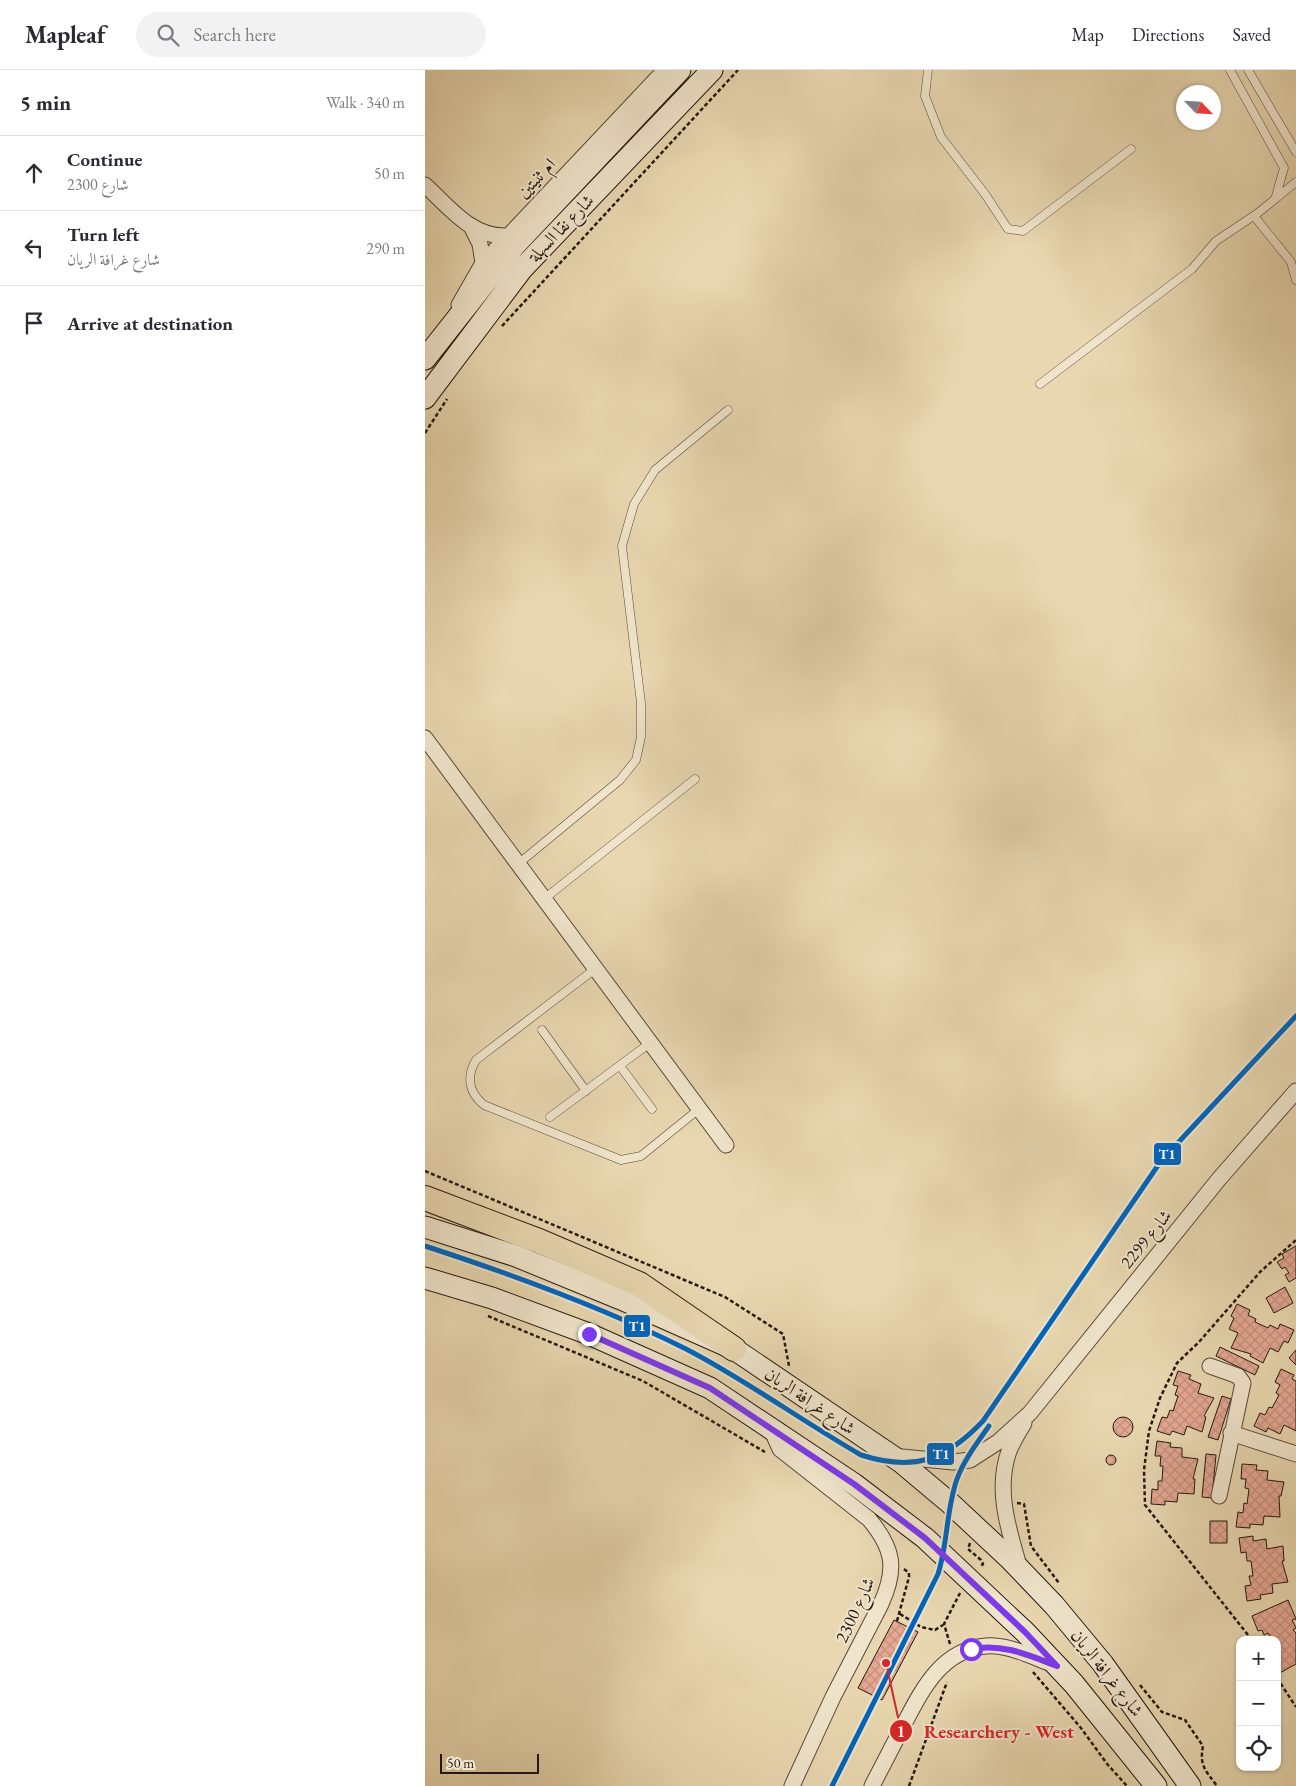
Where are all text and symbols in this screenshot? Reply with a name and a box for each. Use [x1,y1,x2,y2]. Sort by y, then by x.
search box [136,12,486,57]
text: Mapleaf [25,19,106,50]
icon: search [154,21,182,49]
text: Search here [194,22,276,47]
text: Map [1072,23,1104,46]
text: Directions [1132,23,1204,46]
text: Saved [1232,23,1271,46]
north arrow [1176,85,1221,130]
text: 5 min [20,89,71,116]
text: Walk · 340 m [326,92,405,113]
text: Continue [67,147,142,172]
street label: ام ثنيتين [511,153,564,206]
icon: ahead [20,159,48,187]
text: 50 m [374,163,405,184]
text: شارع 2300 [67,174,129,195]
street label: شارع نقا السهلة [522,189,602,270]
text: Turn left [67,222,139,247]
icon: left [20,234,48,262]
text: 290 m [366,238,405,259]
text: شارع غرافة الريان [67,249,160,270]
icon: arrive [20,309,48,337]
text: Arrive at destination [67,311,233,336]
line badge: T1 [1153,1142,1182,1166]
text: T1 [1158,1145,1176,1163]
street label: شارع 2299 [1115,1204,1180,1275]
line badge: T1 [623,1314,651,1338]
text: T1 [628,1317,646,1335]
route end [578,1323,601,1346]
street label: شارع غرافة الريان [758,1362,860,1443]
line badge: T1 [926,1442,955,1466]
text: T1 [932,1445,950,1463]
street label: شارع 2300 [829,1573,883,1648]
street label: شارع غرافة الريان [1063,1624,1149,1723]
map controls [1236,1636,1281,1771]
button: + [1236,1636,1281,1681]
route start [960,1638,983,1661]
button: − [1236,1681,1281,1726]
callout: Researchery - West [889,1714,1084,1748]
text: Researchery - West [924,1719,1074,1744]
text: 1 [897,1722,905,1741]
button: locate [1236,1726,1281,1771]
scale bar [440,1751,539,1774]
text: 50 m [447,1754,474,1772]

